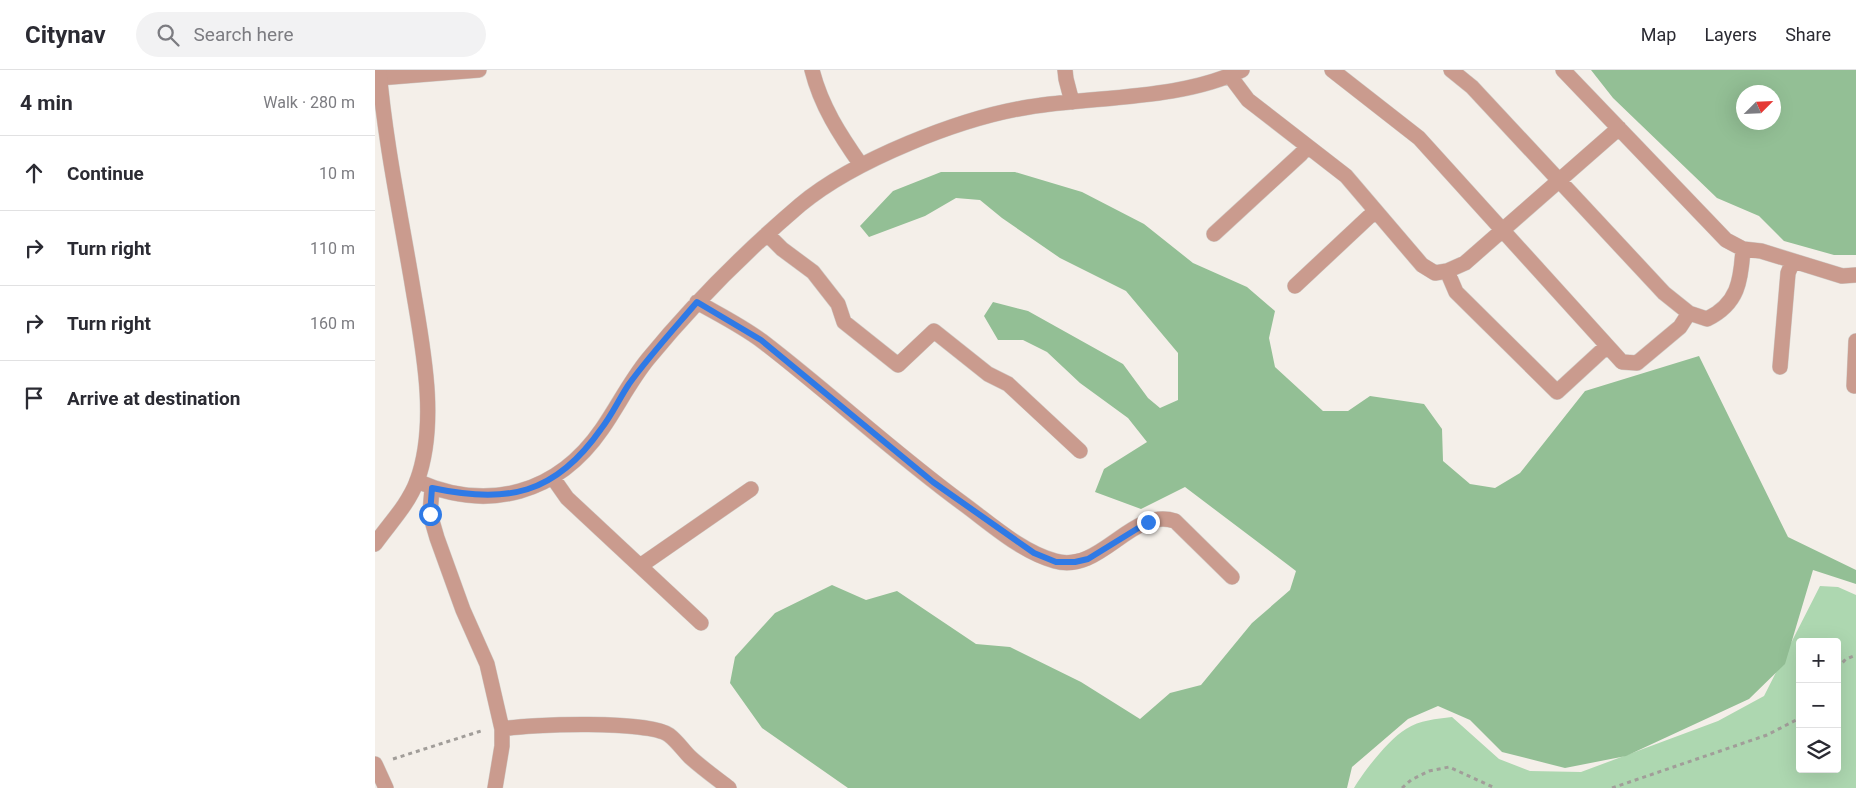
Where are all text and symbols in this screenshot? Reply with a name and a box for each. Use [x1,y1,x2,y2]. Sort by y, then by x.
search box [136,12,486,57]
text: Citynav [25,21,106,49]
icon: search [154,21,182,49]
text: Search here [194,23,294,46]
text: Map [1641,24,1676,45]
text: Layers [1704,24,1757,45]
text: Share [1785,24,1831,45]
north arrow [1736,85,1781,130]
text: 4 min [20,91,73,115]
text: Walk · 280 m [263,93,355,112]
icon: ahead [20,159,48,187]
text: Continue [67,162,144,185]
text: 10 m [319,164,355,183]
icon: right [20,234,48,262]
text: Turn right [67,237,151,260]
text: 110 m [310,239,355,258]
icon: right [20,309,48,337]
text: Turn right [67,312,151,335]
text: 160 m [310,314,355,333]
icon: arrive [20,384,48,412]
text: Arrive at destination [67,387,240,410]
route start [419,503,442,526]
route end [1137,511,1160,534]
map controls [1796,638,1841,773]
button: + [1796,638,1841,683]
button: − [1796,683,1841,728]
button: layers [1796,728,1841,773]

